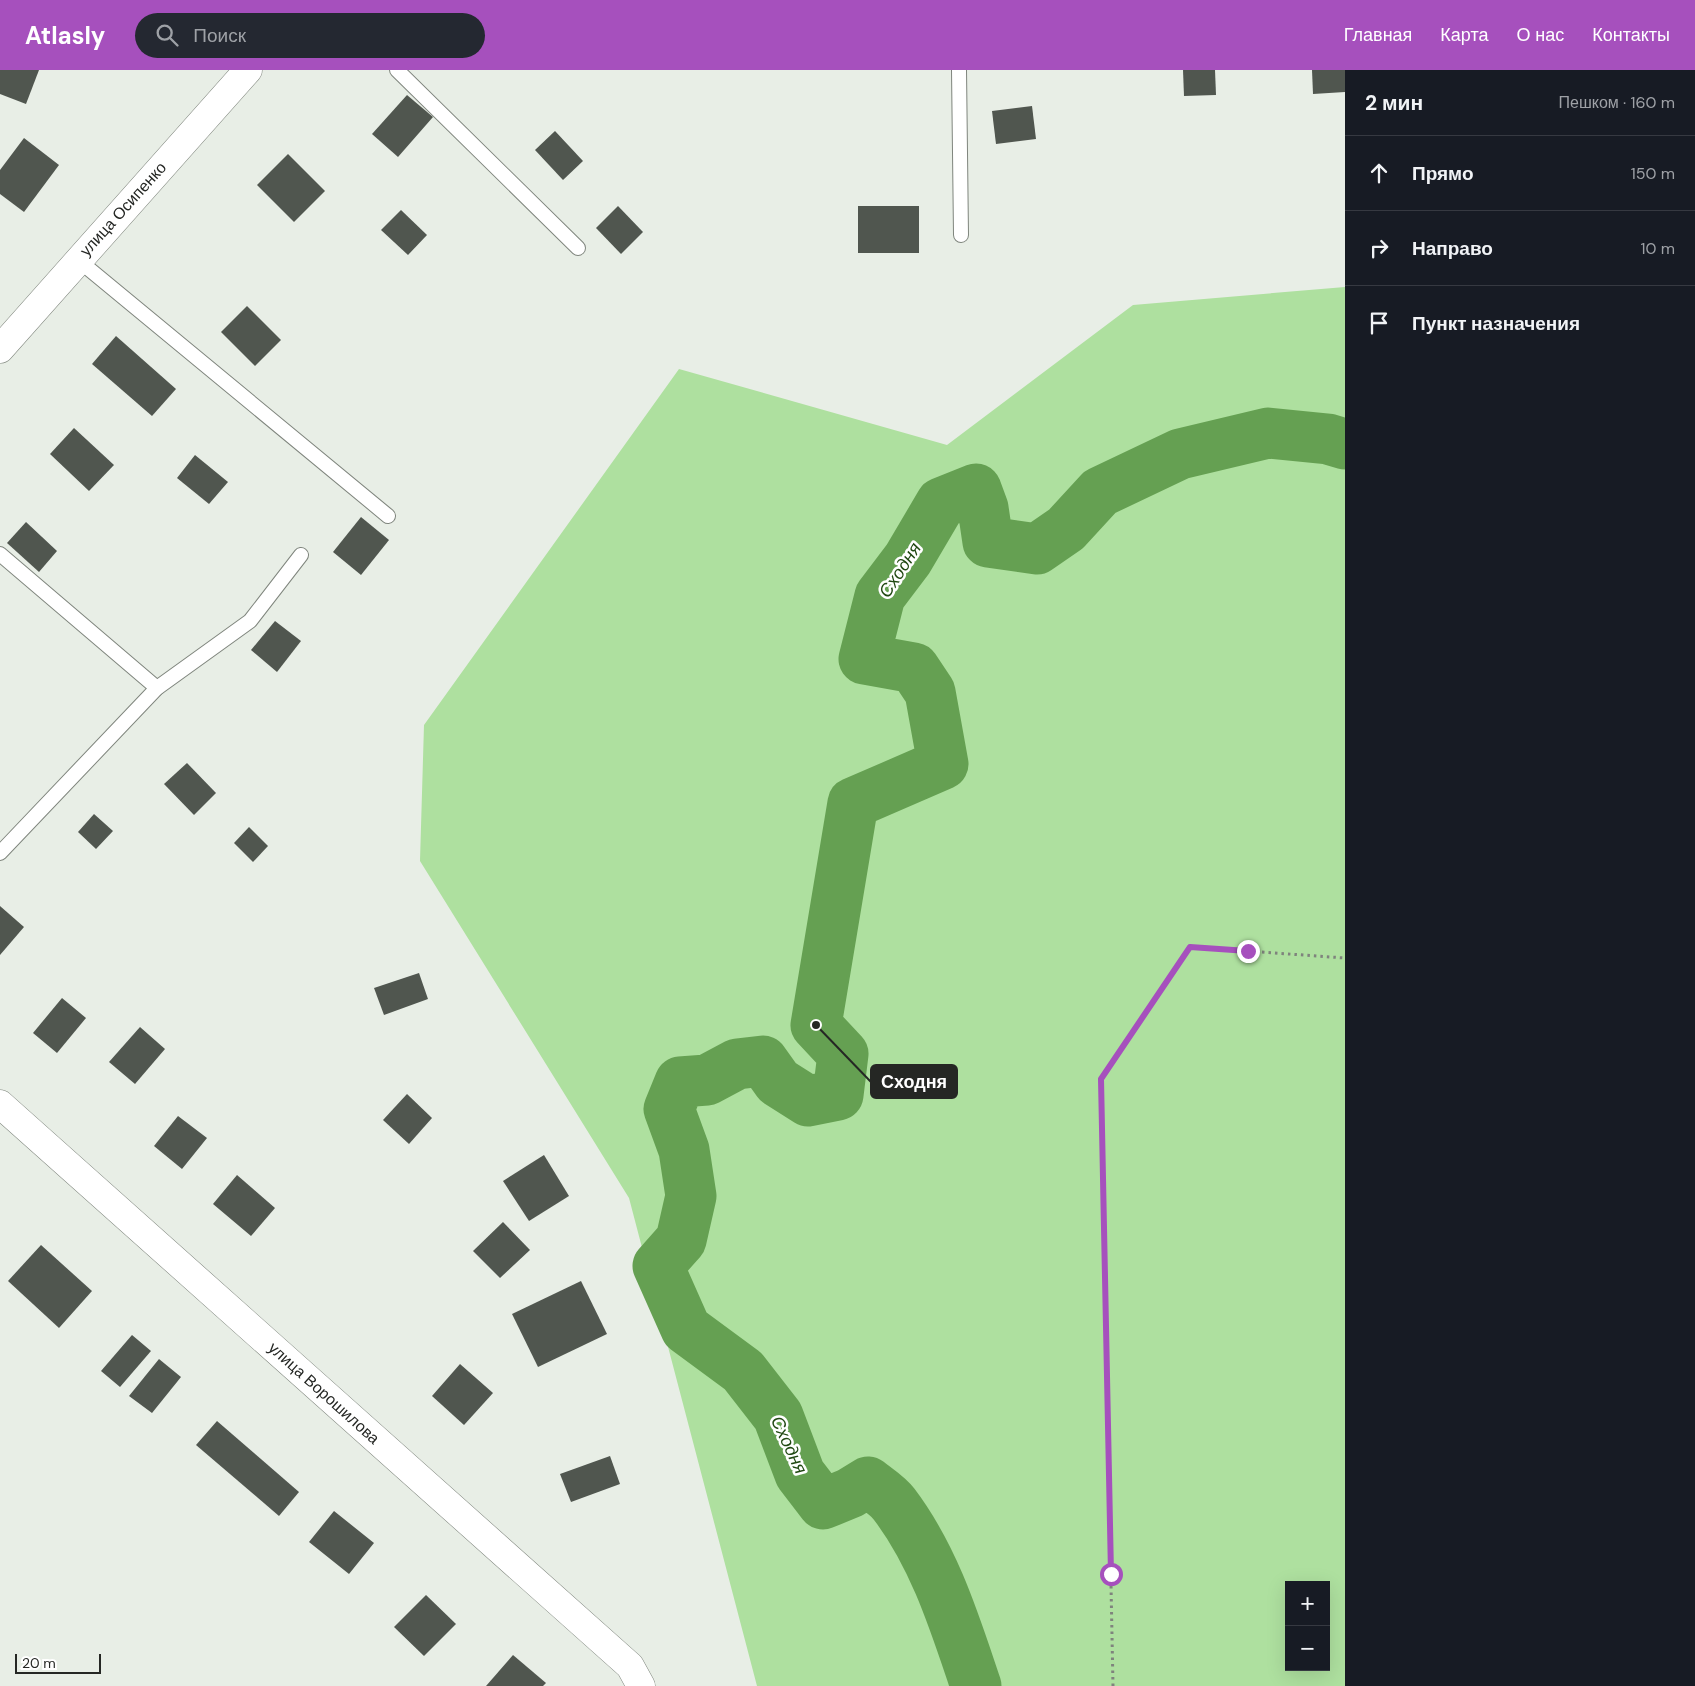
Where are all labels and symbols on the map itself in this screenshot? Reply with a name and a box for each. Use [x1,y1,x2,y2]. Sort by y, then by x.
street label: улица Осипенко [75,157,171,261]
water label: Сходня [873,537,927,602]
route end [1237,940,1260,963]
callout: Сходня [871,1065,957,1098]
text: Сходня [881,1070,947,1094]
street label: улица Ворошилова [264,1337,384,1449]
water label: Сходня [765,1412,813,1478]
route start [1100,1563,1123,1586]
scale bar [15,1651,101,1674]

